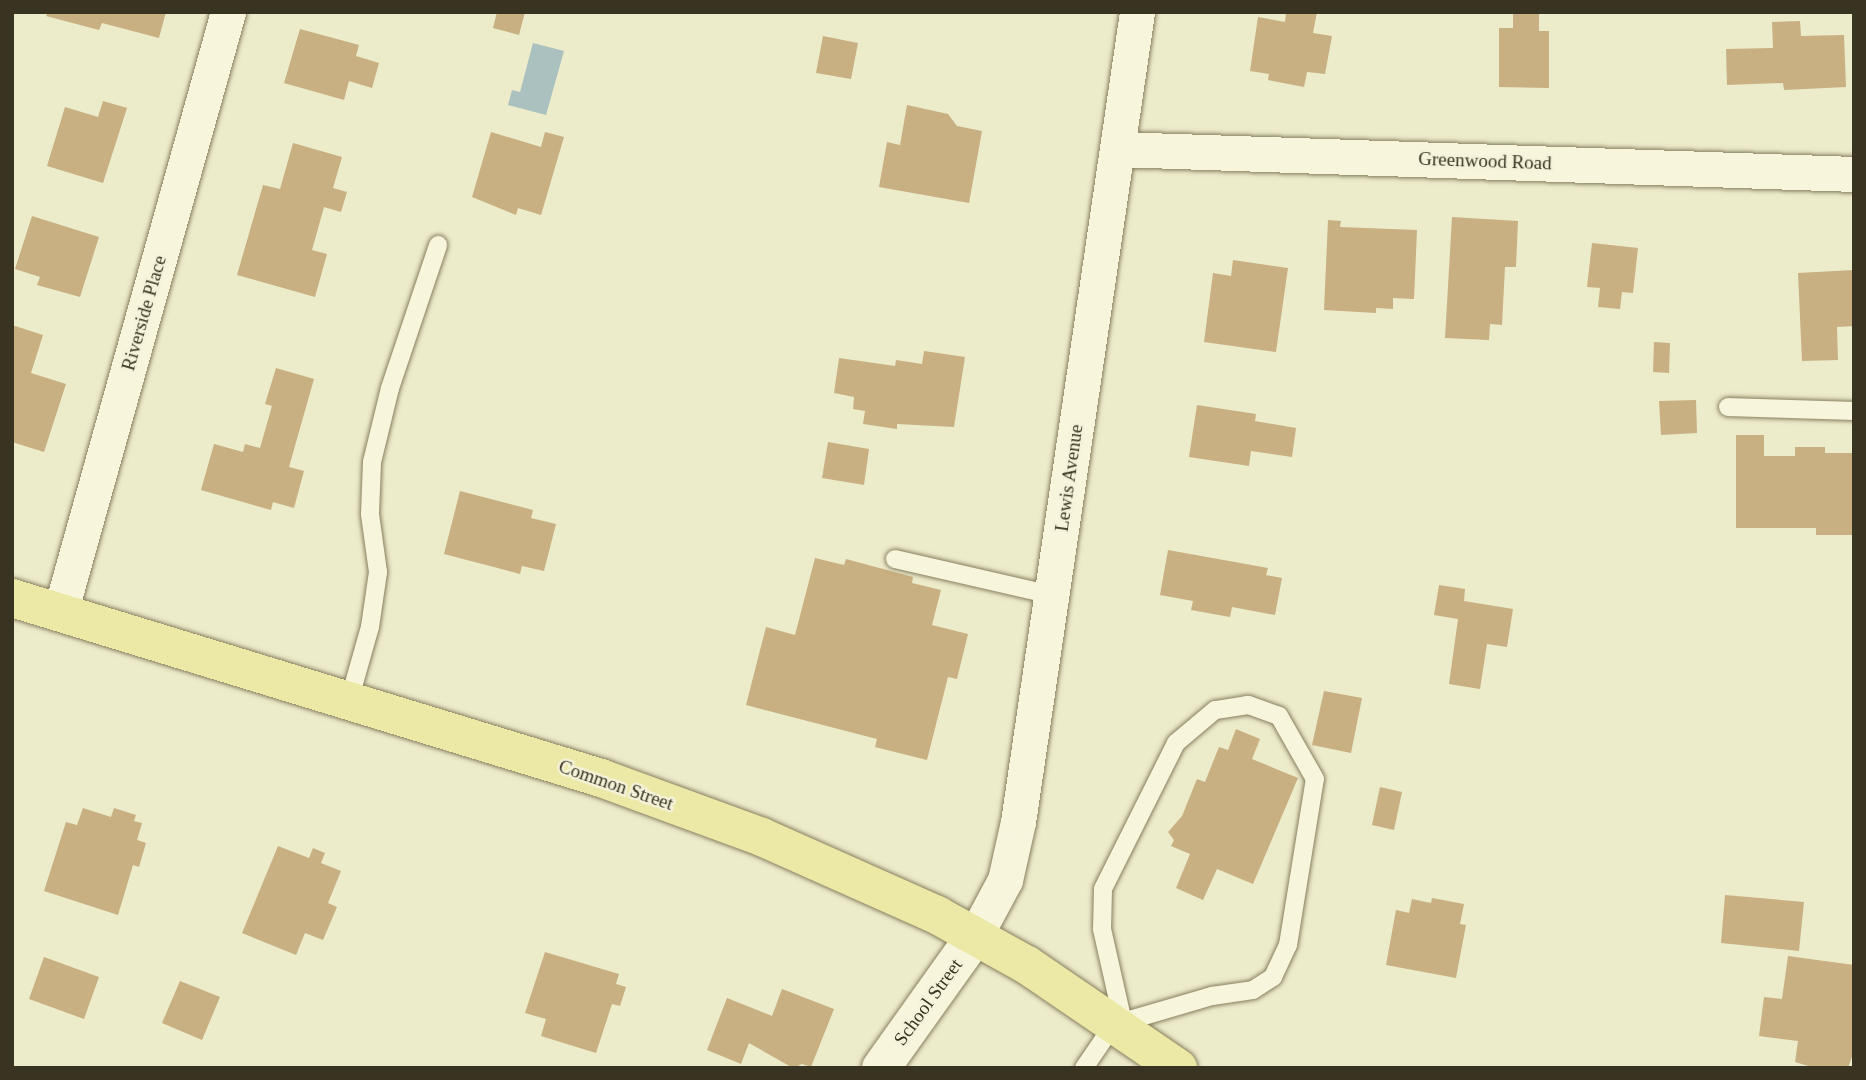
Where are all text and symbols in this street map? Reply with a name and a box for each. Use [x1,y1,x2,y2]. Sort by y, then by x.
street label: Greenwood Road [1418,147,1552,175]
street label: Riverside Place [117,253,171,373]
street label: Lewis Avenue [1050,423,1088,533]
street label: Common Street [556,755,676,815]
street label: School Street [889,954,967,1050]

